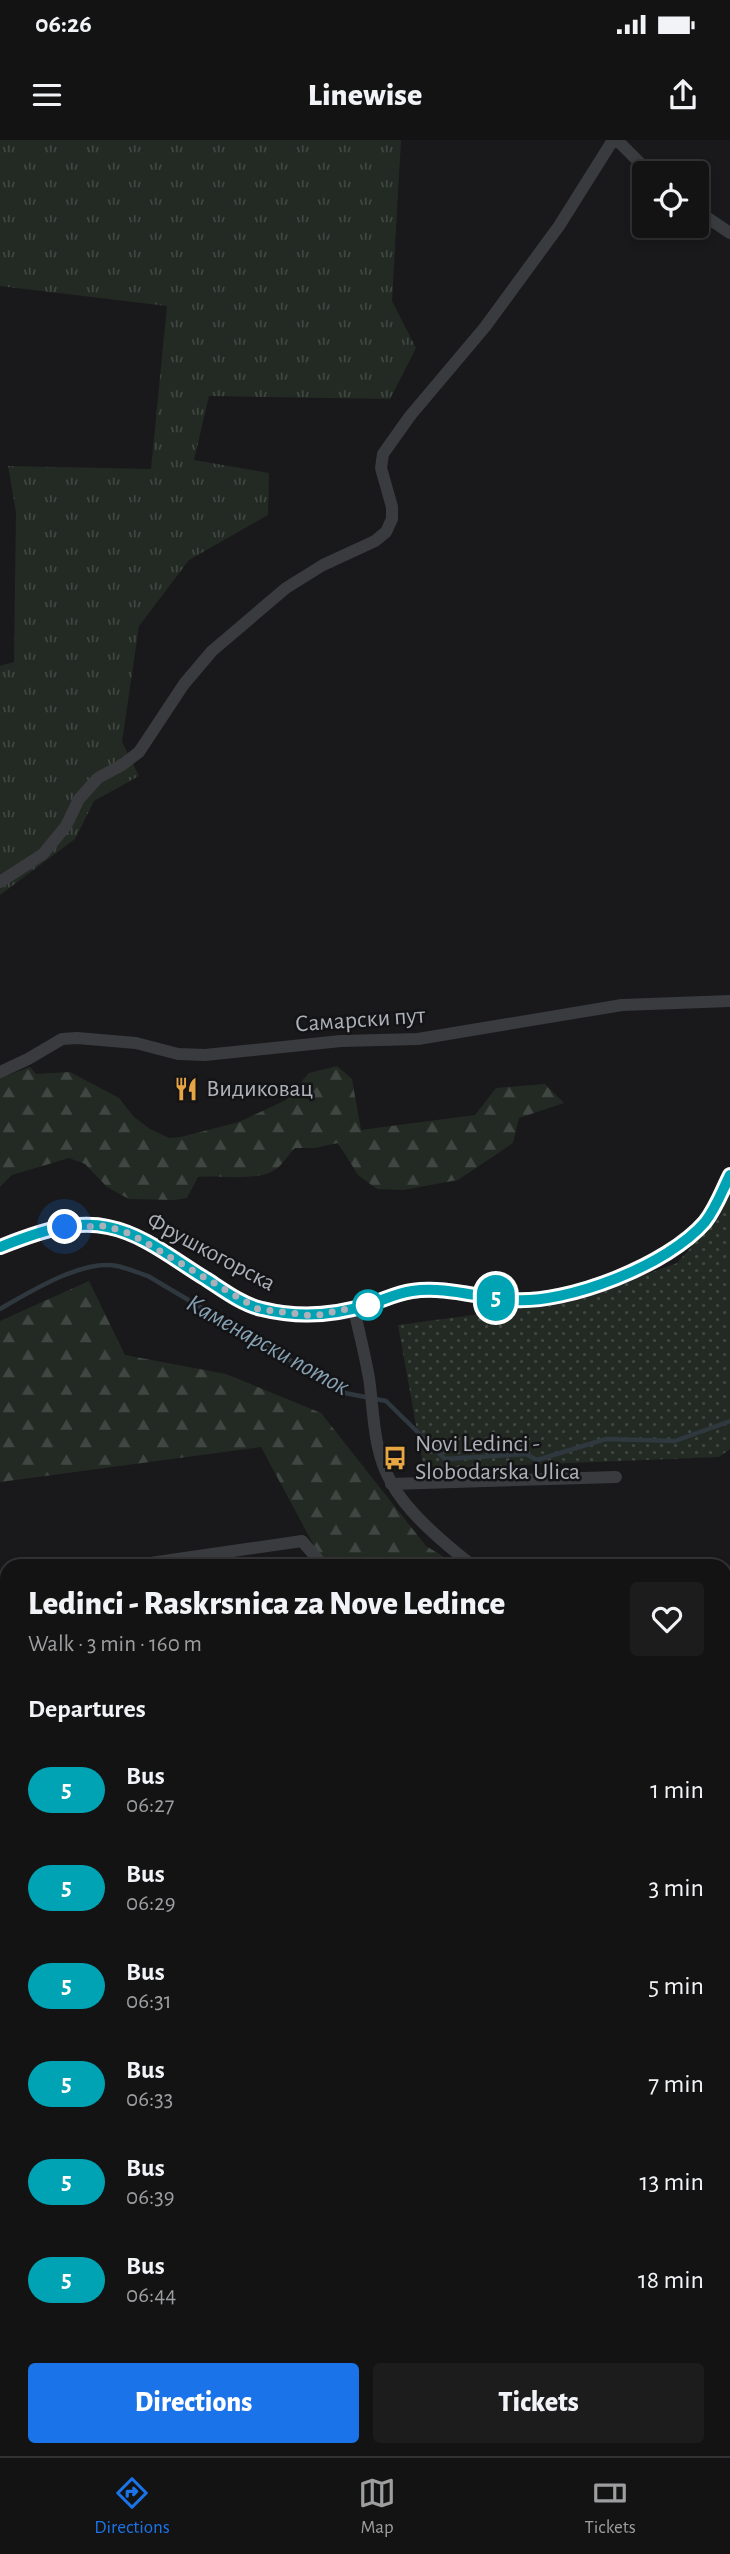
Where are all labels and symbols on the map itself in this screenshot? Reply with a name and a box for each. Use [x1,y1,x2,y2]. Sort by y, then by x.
street label: Самарски пут [294,1003,426,1037]
restaurant icon: Видиковац [172,1075,200,1103]
place label: Видиковац [206,1077,313,1101]
street label: Фрушкогорска [143,1208,279,1296]
your location [47,1209,82,1244]
line badge: 5 [473,1275,519,1321]
water label: Каменарски поток [182,1290,354,1401]
unlabelled marker [353,1290,383,1320]
place label: Novi Ledinci - Slobodarska Ulica [415,1432,580,1484]
bus stop icon: Novi Ledinci - Slobodarska Ulica [381,1444,409,1472]

